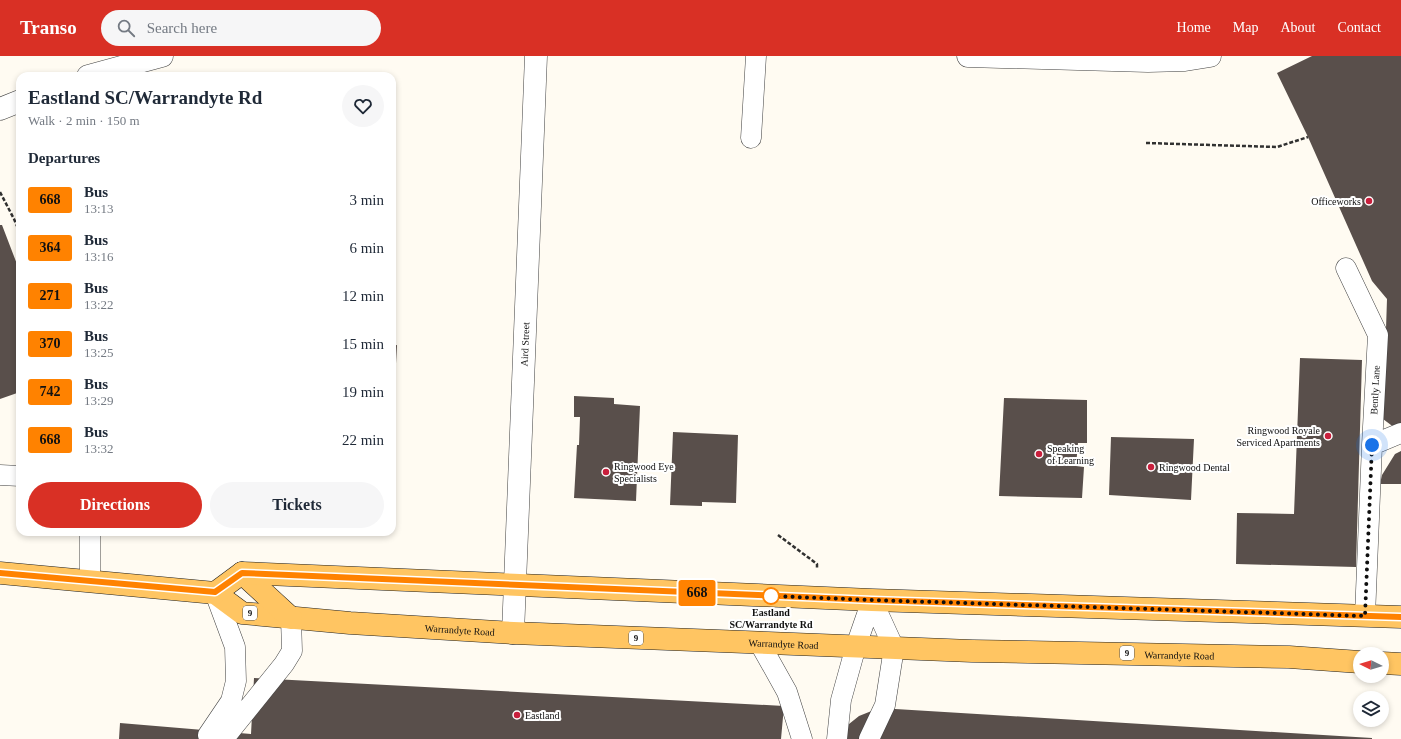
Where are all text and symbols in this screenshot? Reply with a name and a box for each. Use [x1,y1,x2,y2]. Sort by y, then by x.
search box [101,10,381,46]
text: Transo [20,17,77,38]
icon: search [115,17,137,39]
text: Search here [147,20,217,36]
text: Home [1177,20,1211,35]
text: Map [1233,20,1258,35]
text: About [1280,20,1315,35]
text: Contact [1337,20,1381,35]
button: heart [342,85,384,127]
text: Eastland SC/Warrandyte Rd [28,87,262,108]
text: Walk · 2 min · 150 m [28,113,140,128]
text: Departures [28,150,100,166]
text: Bus [84,184,108,200]
text: 668 [40,192,61,207]
text: 3 min [349,192,384,208]
place label: Officeworks [1311,196,1361,207]
marker: Officeworks [1364,196,1374,206]
text: 13:13 [84,201,114,216]
text: Bus [84,232,108,248]
text: 364 [40,240,61,255]
text: 6 min [349,240,384,256]
text: 13:16 [84,249,114,264]
text: Bus [84,280,108,296]
text: 271 [40,288,61,303]
text: 12 min [342,288,384,304]
text: 13:22 [84,297,114,312]
street label: Aird Street [518,322,531,367]
text: Bus [84,328,108,344]
text: 370 [40,336,61,351]
text: 15 min [342,336,384,352]
text: 13:25 [84,345,114,360]
street label: Bently Lane [1368,365,1382,415]
text: Bus [84,376,108,392]
text: 742 [40,384,61,399]
text: 19 min [342,384,384,400]
text: 13:29 [84,393,114,408]
text: Bus [84,424,108,440]
place label: Ringwood Royale Serviced Apartments [1236,425,1321,448]
marker: Ringwood Royale Serviced Apartments [1323,431,1333,441]
text: 668 [40,432,61,447]
text: 22 min [342,432,384,448]
your location [1362,435,1382,455]
text: 13:32 [84,441,114,456]
place label: Speaking of Learning [1047,443,1094,466]
marker: Speaking of Learning [1034,449,1044,459]
place label: Ringwood Eye Specialists [614,461,674,484]
marker: Ringwood Dental [1146,462,1156,472]
place label: Ringwood Dental [1159,462,1230,473]
marker: Ringwood Eye Specialists [601,467,611,477]
button: Directions [28,482,202,528]
button: Tickets [210,482,384,528]
line badge: 668 [674,580,720,606]
text: 668 [687,585,708,600]
marker: Eastland SC/Warrandyte Rd [762,587,780,605]
road number: 9 [243,606,257,620]
place label: Eastland SC/Warrandyte Rd [729,607,813,630]
street label: Warrandyte Road [424,622,495,637]
road number: 9 [629,631,643,645]
street label: Warrandyte Road [748,637,819,650]
road number: 9 [1120,646,1134,660]
north arrow [1353,647,1389,683]
map controls [1353,647,1389,727]
street label: Warrandyte Road [1144,649,1214,661]
button: layers [1353,691,1389,727]
marker: Eastland [512,710,522,720]
place label: Eastland [525,710,559,721]

